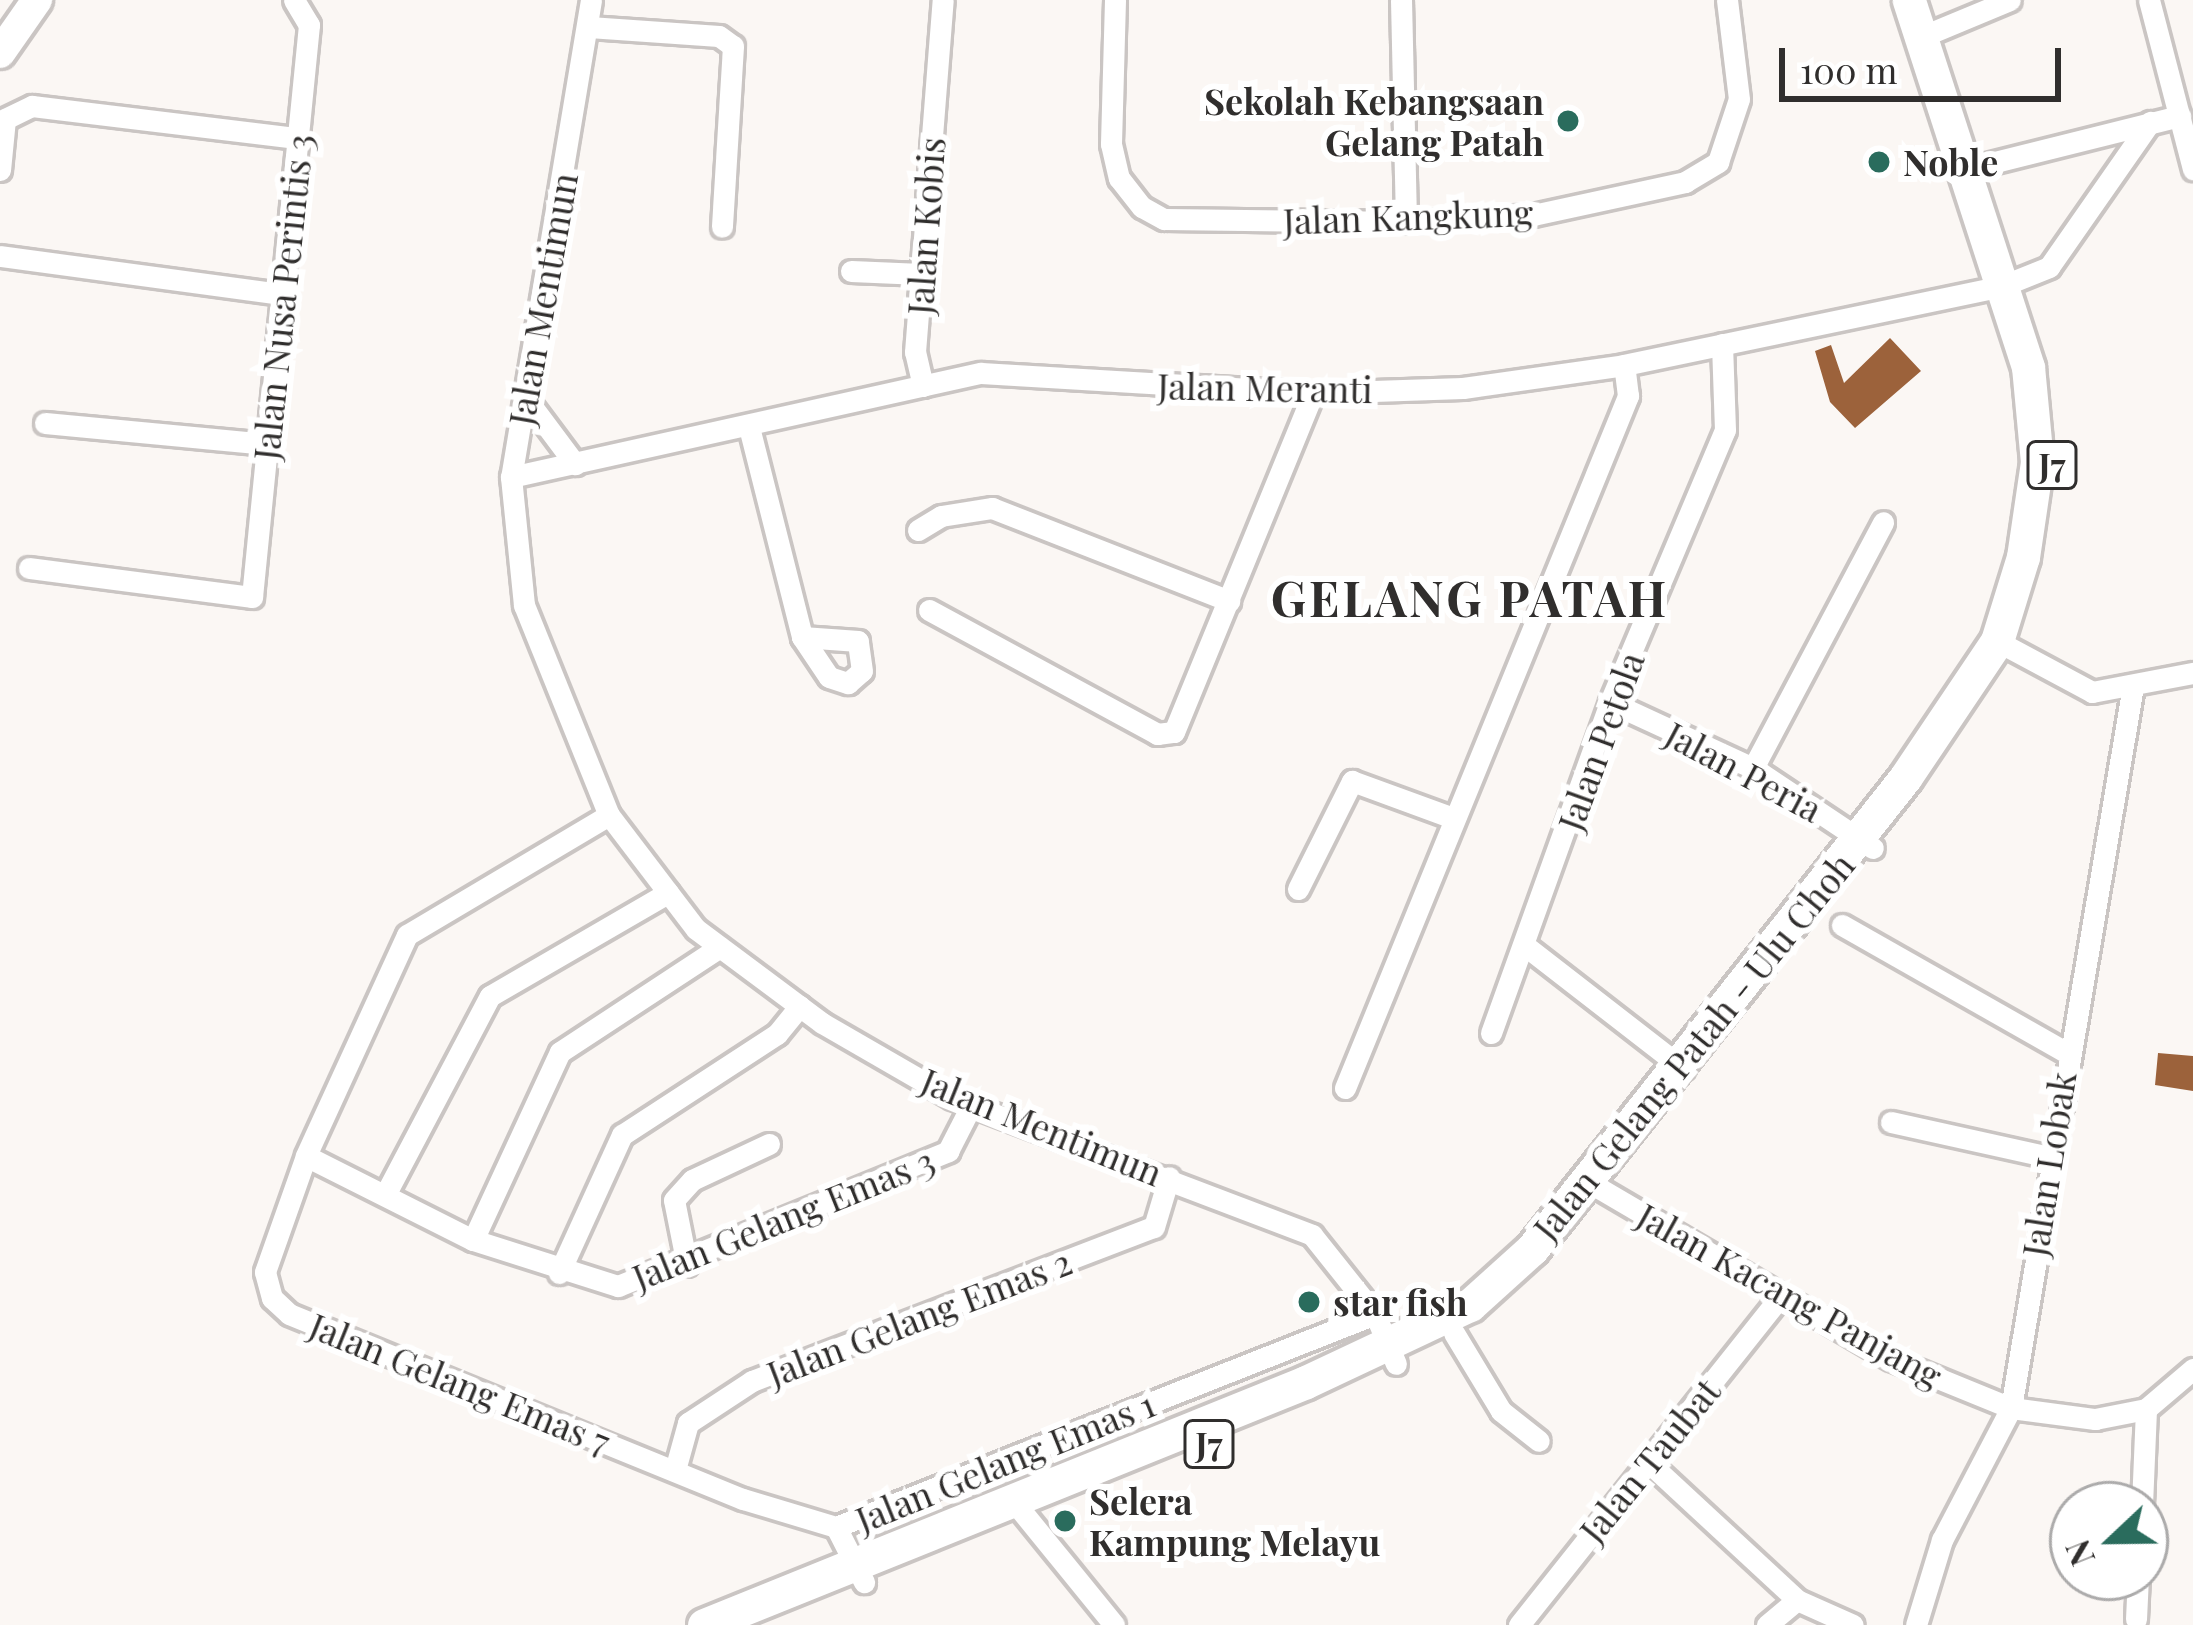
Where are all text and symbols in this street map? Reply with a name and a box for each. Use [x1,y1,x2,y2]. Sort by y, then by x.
scale bar [1785,24,2067,98]
text: 100 m [1800,45,1897,93]
place label: Sekolah Kebangsaan Gelang Patah [1204,78,1544,163]
marker: Sekolah Kebangsaan Gelang Patah [1555,108,1581,134]
street label: Jalan Nusa Perintis 3 [243,132,321,462]
street label: Jalan Kobis [897,136,953,316]
place label: Noble [1903,140,1998,184]
marker: Noble [1866,149,1892,175]
street label: Jalan Mentimun [499,169,585,429]
street label: Jalan Kangkung [1282,190,1534,242]
street label: Jalan Meranti [1157,364,1373,410]
road number: J7 [2025,438,2079,492]
district label: GELANG PATAH [1271,569,1669,627]
street label: Jalan Petola [1548,646,1652,836]
street label: Jalan Peria [1658,712,1830,830]
street label: Jalan Gelang Patah - Ulu Choh [1523,844,1863,1248]
street label: Jalan Mentimun [915,1058,1169,1194]
street label: Jalan Lobak [2012,1069,2084,1259]
street label: Jalan Gelang Emas 3 [626,1138,940,1298]
street label: Jalan Kacang Panjang [1630,1193,1950,1397]
street label: Jalan Gelang Emas 2 [761,1239,1077,1395]
place label: star fish [1333,1280,1468,1324]
marker: star fish [1296,1289,1322,1315]
street label: Jalan Gelang Emas 7 [304,1303,616,1463]
street label: Jalan Taubat [1570,1369,1728,1551]
street label: Jalan Gelang Emas 1 [849,1381,1161,1541]
road number: J7 [1182,1417,1236,1471]
place label: Selera Kampung Melayu [1089,1478,1380,1563]
north arrow [2049,1481,2169,1601]
marker: Selera Kampung Melayu [1052,1508,1078,1534]
text: N [2054,1534,2103,1573]

